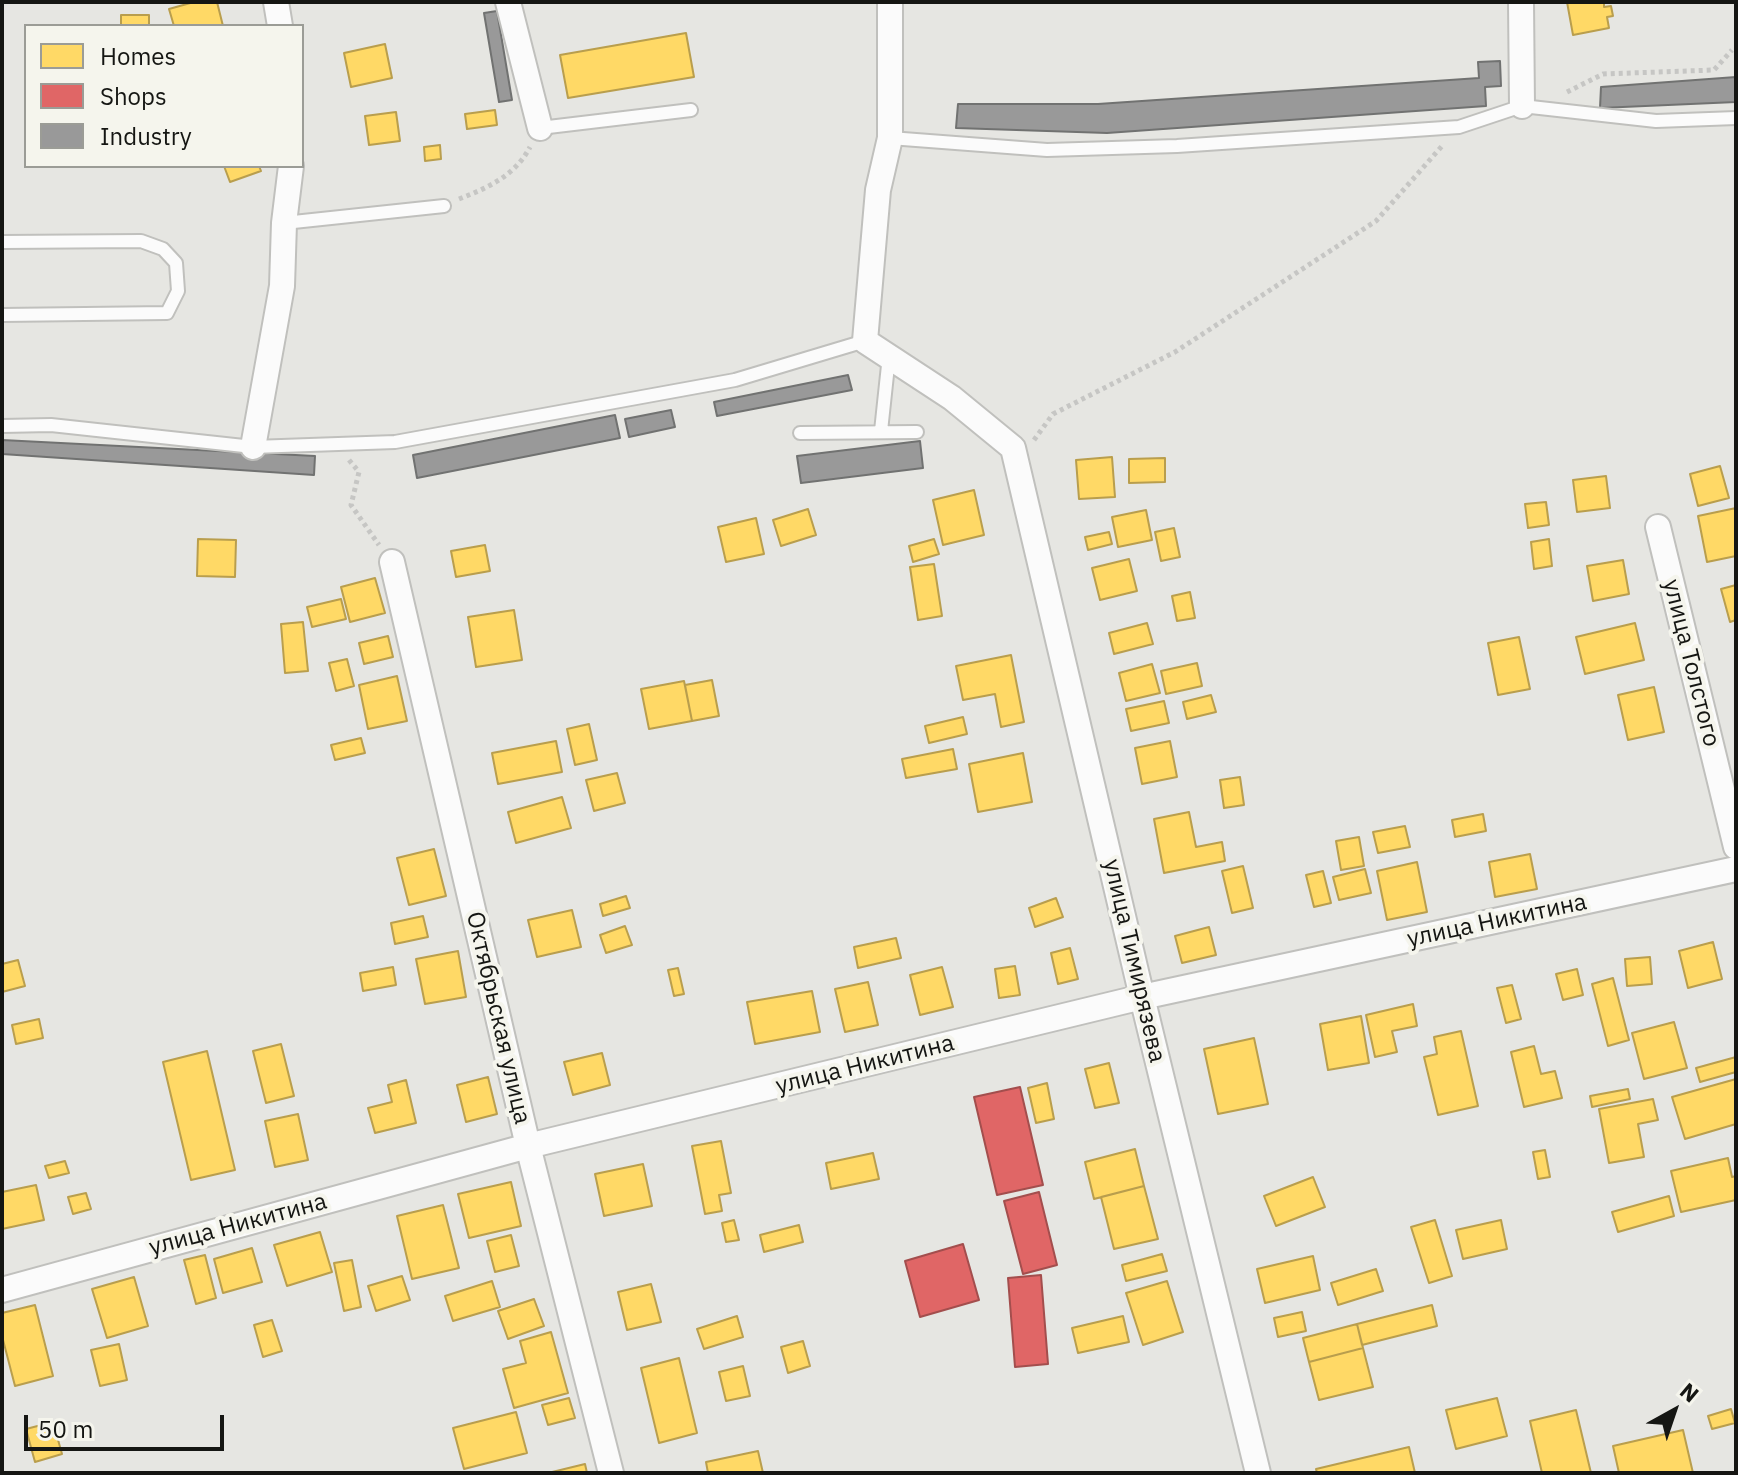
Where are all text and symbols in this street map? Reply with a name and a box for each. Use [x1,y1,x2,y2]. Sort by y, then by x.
legend [24,24,304,168]
text: Homes [100,40,176,72]
text: Shops [100,80,167,112]
text: Industry [100,120,192,152]
street label: улица Толстого [1656,576,1726,750]
street label: улица Тимирязева [1097,857,1171,1065]
street label: улица Никитина [1405,888,1589,954]
street label: Октябрьская улица [460,909,536,1127]
street label: улица Никитина [773,1029,957,1101]
street label: улица Никитина [146,1187,330,1263]
north arrow [1634,1371,1714,1451]
text: N [1674,1376,1705,1408]
scale bar [28,1399,228,1449]
text: 50 m [38,1413,93,1445]

